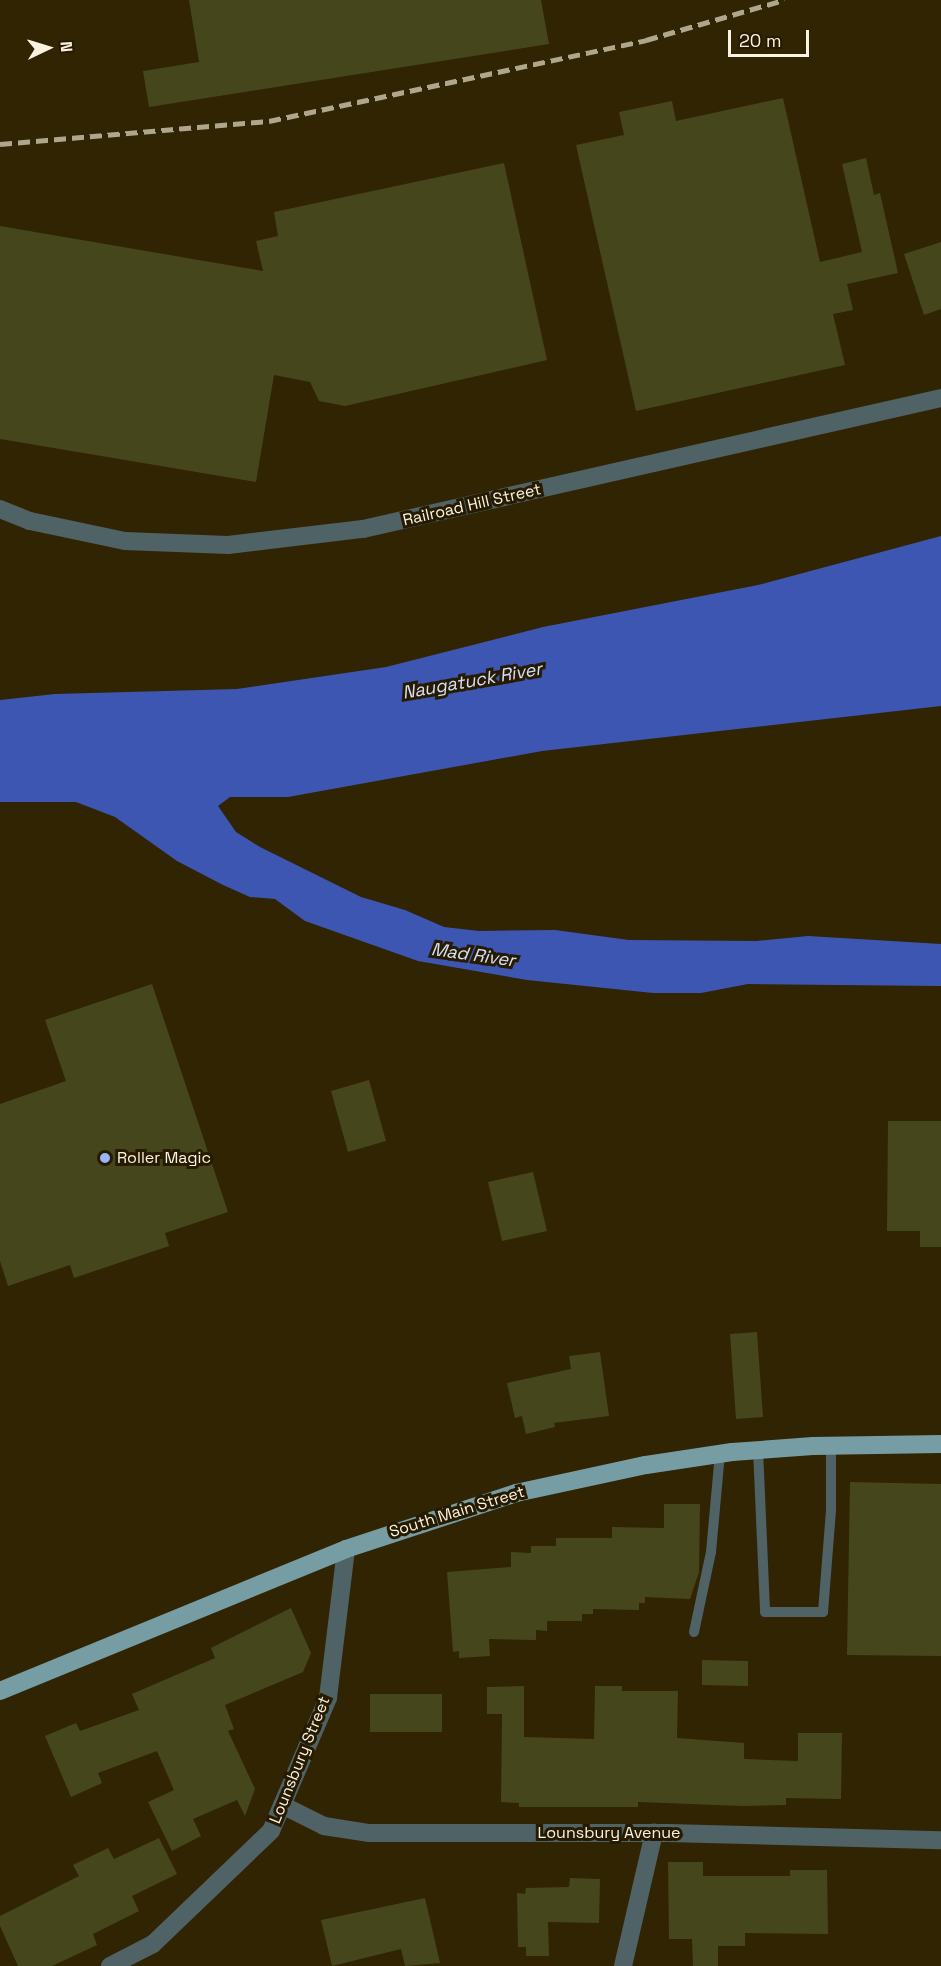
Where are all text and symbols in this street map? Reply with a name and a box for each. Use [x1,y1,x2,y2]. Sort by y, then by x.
north arrow [18,18,78,78]
scale bar [731,18,812,56]
text: 20 m [739,29,782,52]
text: N [56,41,77,53]
street label: Railroad Hill Street [401,480,543,530]
water label: Naugatuck River [401,658,543,704]
water label: Mad River [430,938,516,972]
place label: Roller Magic [117,1148,211,1168]
marker: Roller Magic [98,1151,112,1165]
street label: South Main Street [387,1482,527,1542]
street label: Lounsbury Street [266,1694,334,1826]
street label: Lounsbury Avenue [537,1823,681,1843]

